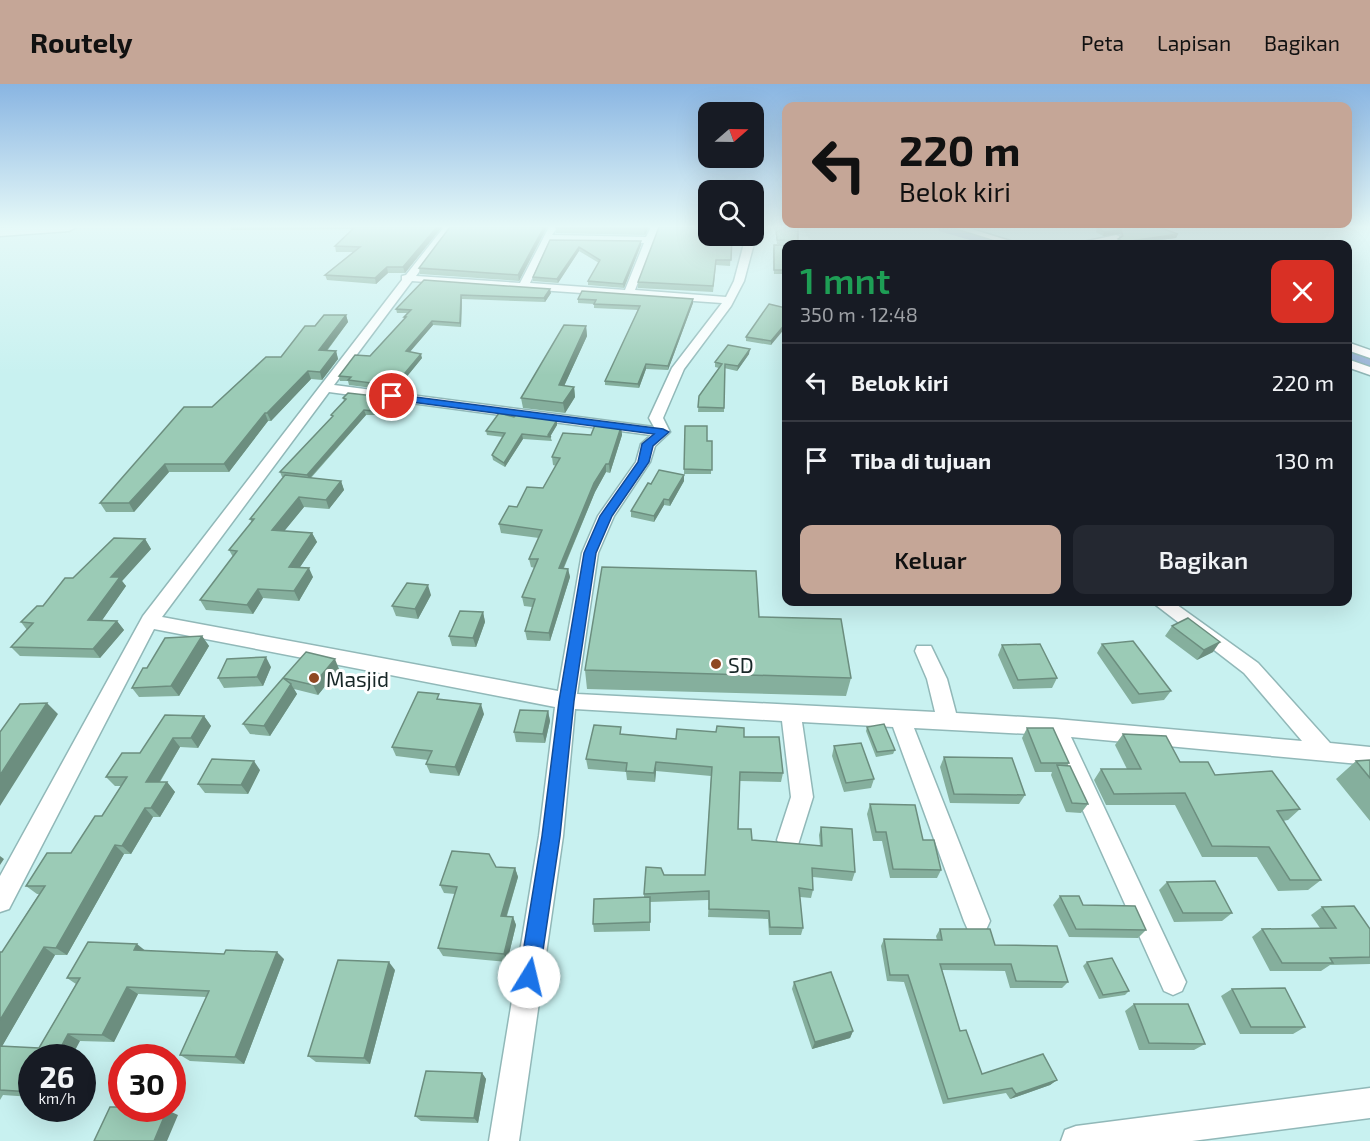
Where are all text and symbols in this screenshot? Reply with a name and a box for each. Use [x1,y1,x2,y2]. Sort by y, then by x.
text: Routely [30,25,133,59]
text: Peta [1081,30,1124,55]
text: Lapisan [1157,30,1231,55]
text: Bagikan [1264,30,1340,55]
north arrow [698,102,764,168]
map controls [698,102,764,246]
text: 220 m [899,124,1020,174]
icon: left [800,126,878,204]
text: Belok kiri [899,175,1011,207]
button: search [698,180,764,246]
text: 1 mnt [800,258,890,301]
button: close [1271,260,1334,323]
text: 350 m · 12:48 [800,302,918,326]
icon: left [800,366,833,399]
text: Belok kiri [851,369,948,395]
text: 220 m [1272,369,1334,395]
pin [366,370,417,421]
icon: arrive [375,379,408,412]
icon: arrive [800,444,833,477]
text: Tiba di tujuan [851,447,991,473]
text: 130 m [1276,447,1334,473]
button: Keluar [800,525,1061,594]
button: Bagikan [1073,525,1334,594]
place label: SD [728,652,754,677]
marker: SD [709,657,723,671]
place label: Masjid [326,666,389,692]
marker: Masjid [307,671,321,685]
position arrow [497,945,561,1009]
speed limit sign: 30 [108,1044,186,1122]
text: 26 [39,1058,75,1094]
text: km/h [38,1089,76,1107]

